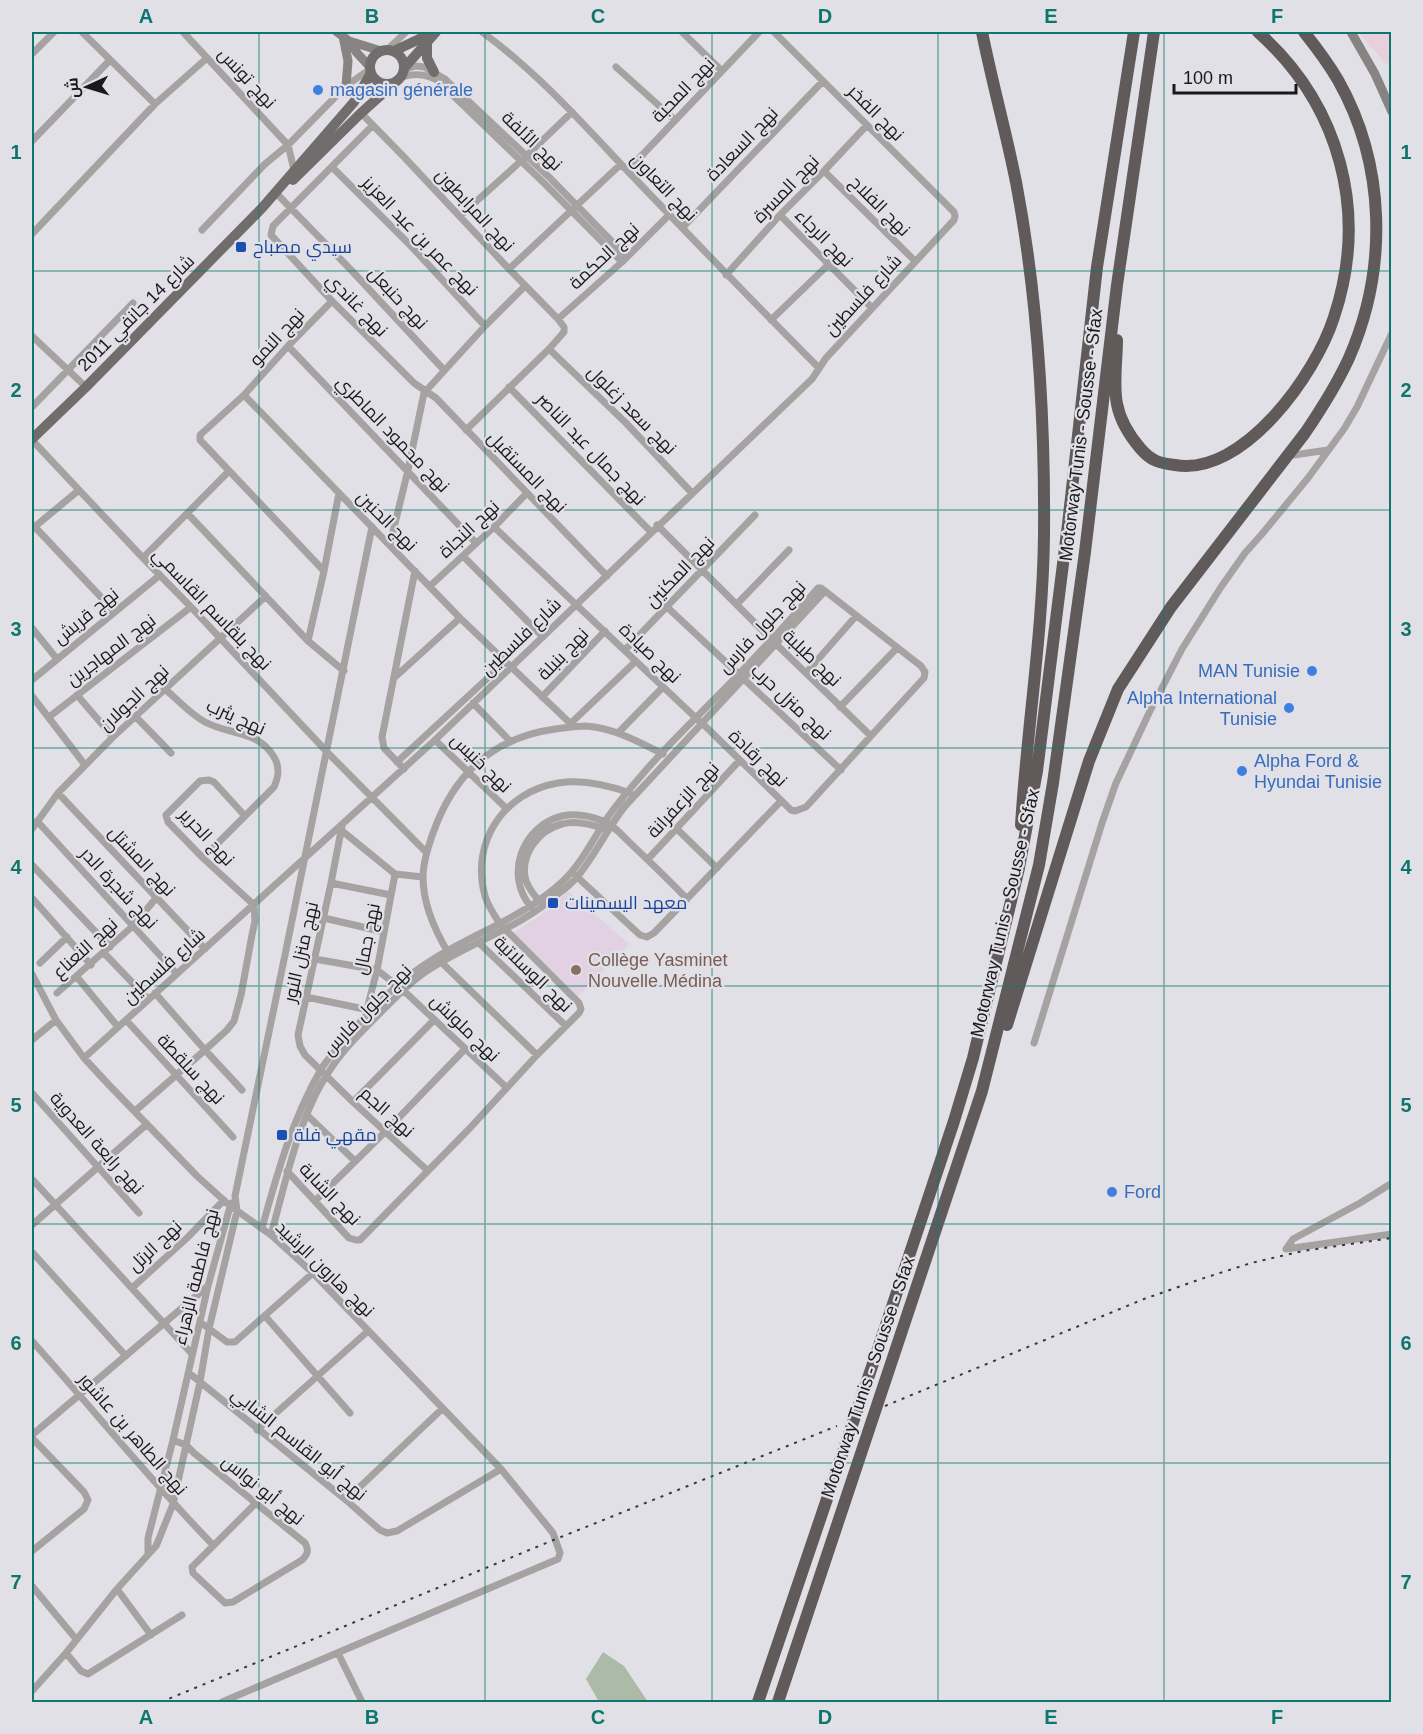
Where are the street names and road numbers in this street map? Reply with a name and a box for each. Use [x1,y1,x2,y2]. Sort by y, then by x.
street label: نهج تونس [212,44,280,114]
street label: نهج المحبة [648,54,720,128]
street label: نهج الفخر [842,80,908,146]
street label: نهج السعادة [702,103,783,186]
street label: نهج الألفة [496,107,566,176]
street label: نهج التعاون [625,149,701,226]
street label: نهج المسرة [749,151,825,228]
street label: نهج المرابطون [430,164,518,257]
street label: نهج عمر بن عبد العزيز [356,172,482,301]
street label: نهج الفلاح [844,172,914,242]
street label: نهج الرجاء [790,205,857,272]
street label: نهج الحكمة [565,219,644,295]
street label: شارع فلسطين [821,250,907,341]
street label: شارع 14 جانفي 2011 [74,251,201,378]
street label: نهج حنبعل [363,263,432,335]
street label: نهج غاندي [319,269,392,343]
street label: نهج النمو [246,304,310,371]
street label: Motorway Tunis - Sousse - Sfax [1056,308,1106,562]
street label: نهج سعد زغلول [582,361,681,460]
street label: نهج محمود الماطري [330,372,454,499]
street label: نهج جمال عبد الناصر [530,388,650,511]
street label: نهج المستقبل [482,427,571,518]
street label: نهج الحنين [351,487,421,557]
street label: نهج النجاة [435,496,505,563]
street label: نهج المكنين [642,533,720,613]
street label: نهج بلقاسم القاسمي [146,544,275,677]
street label: نهج جلول فارس [714,577,811,679]
street label: نهج قريش [49,584,124,650]
street label: شارع فلسطين [477,594,566,681]
street label: نهج المهاجرين [63,610,161,692]
street label: نهج صيادة [614,619,685,689]
street label: نهج بنبلة [533,624,594,685]
street label: نهج طبلبة [777,625,845,692]
street label: نهج منزل حرب [746,660,835,746]
street label: نهج الجولان [95,661,174,737]
street label: نهج يثرب [202,695,269,741]
street label: نهج رقادة [723,725,791,792]
street label: نهج خنيس [445,729,515,798]
street label: نهج الزعفرانة [643,758,724,843]
street label: Motorway Tunis - Sousse - Sfax [967,787,1043,1039]
street label: نهج الحرير [173,804,238,871]
street label: نهج المشتل [103,822,179,901]
street label: نهج شجرة الدر [74,842,162,934]
street label: نهج منزل النور [280,900,324,1006]
street label: نهج جمال [350,902,386,977]
street label: نهج النعناع [49,914,123,984]
street label: شارع فلسطين [119,924,210,1009]
street label: نهج الوسلاتية [488,932,576,1018]
street label: نهج جلول فارس [319,960,417,1061]
street label: نهج ملولش [425,990,504,1067]
street label: نهج سلقطة [152,1030,229,1110]
street label: نهج الجم [355,1083,418,1143]
street label: نهج رابعة العدوية [45,1088,148,1199]
street label: نهج الشابة [294,1159,365,1231]
street label: نهج فاطمة الزهراء [169,1207,225,1348]
street label: نهج الرتل [124,1216,187,1277]
street label: نهج هارون الرشيد [270,1217,378,1322]
street label: Motorway Tunis - Sousse - Sfax [817,1254,919,1500]
street label: نهج الطاهر بن عاشور [73,1368,191,1500]
street label: نهج أبو القاسم الشابي [225,1383,371,1508]
street label: نهج أبو نواس [217,1450,309,1531]

